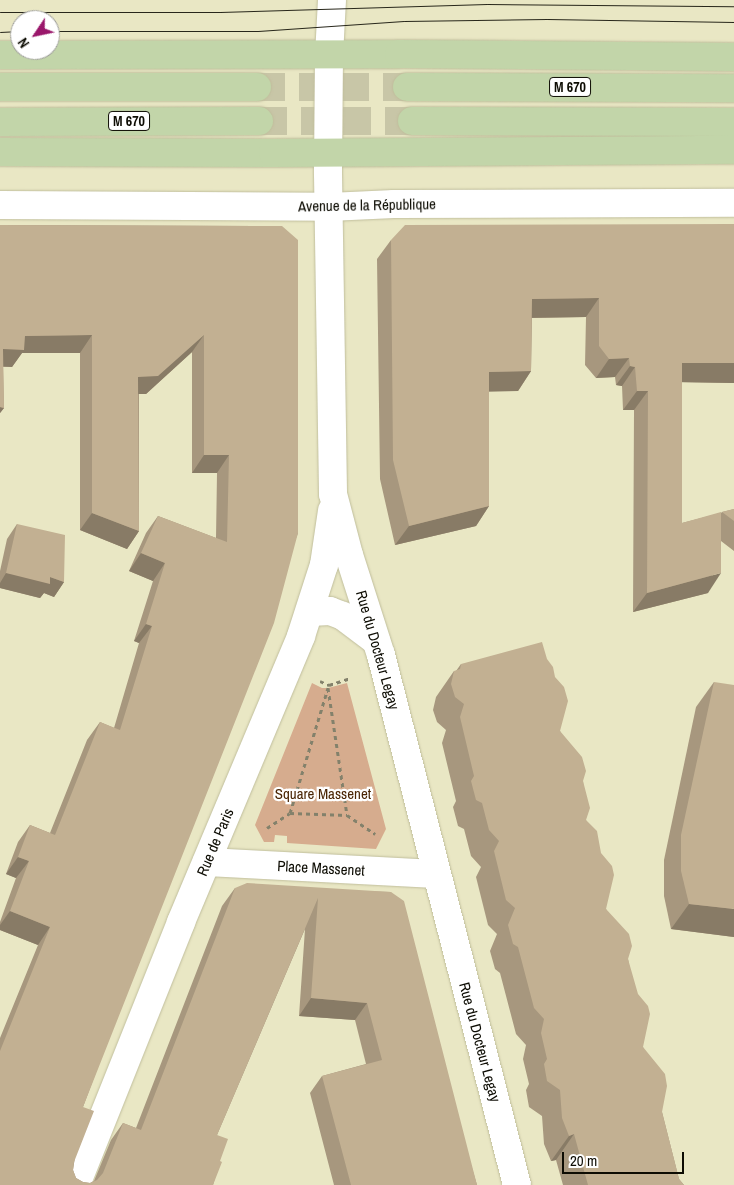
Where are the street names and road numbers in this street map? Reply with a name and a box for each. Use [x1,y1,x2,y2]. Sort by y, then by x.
road number: M 670 [549,75,591,98]
road number: M 670 [108,110,150,132]
street label: Avenue de la République [298,195,436,215]
street label: Rue du Docteur Legay [352,588,404,712]
street label: Rue de Paris [193,805,237,879]
street label: Place Massenet [277,857,365,879]
street label: Rue du Docteur Legay [455,980,505,1104]

